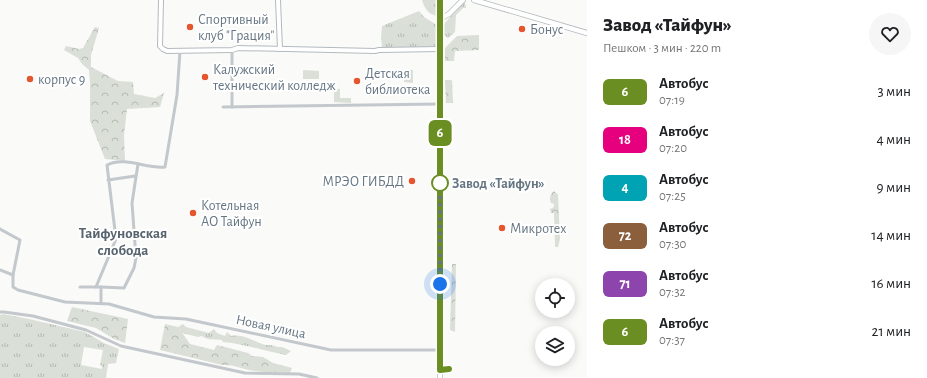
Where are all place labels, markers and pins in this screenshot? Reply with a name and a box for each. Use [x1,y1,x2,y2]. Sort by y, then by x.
place label: Спортивный клуб "Грация" [198,13,274,43]
marker: Спортивный клуб "Грация" [185,22,195,32]
place label: Бонус [530,23,564,37]
marker: Бонус [517,24,527,34]
place label: Калужский технический колледж [212,63,336,93]
place label: Детская библиотека [365,67,431,97]
marker: Калужский технический колледж [200,72,210,82]
place label: корпус 9 [38,73,85,87]
marker: корпус 9 [25,74,35,84]
marker: Детская библиотека [352,76,362,86]
marker: Завод «Тайфун» [431,174,449,192]
place label: МРЭО ГИБДД [323,175,404,189]
marker: МРЭО ГИБДД [407,176,417,186]
place label: Завод «Тайфун» [452,177,545,191]
place label: Котельная АО Тайфун [201,199,262,229]
marker: Котельная АО Тайфун [188,208,198,218]
place label: Микротех [510,222,566,236]
marker: Микротех [497,223,507,233]

